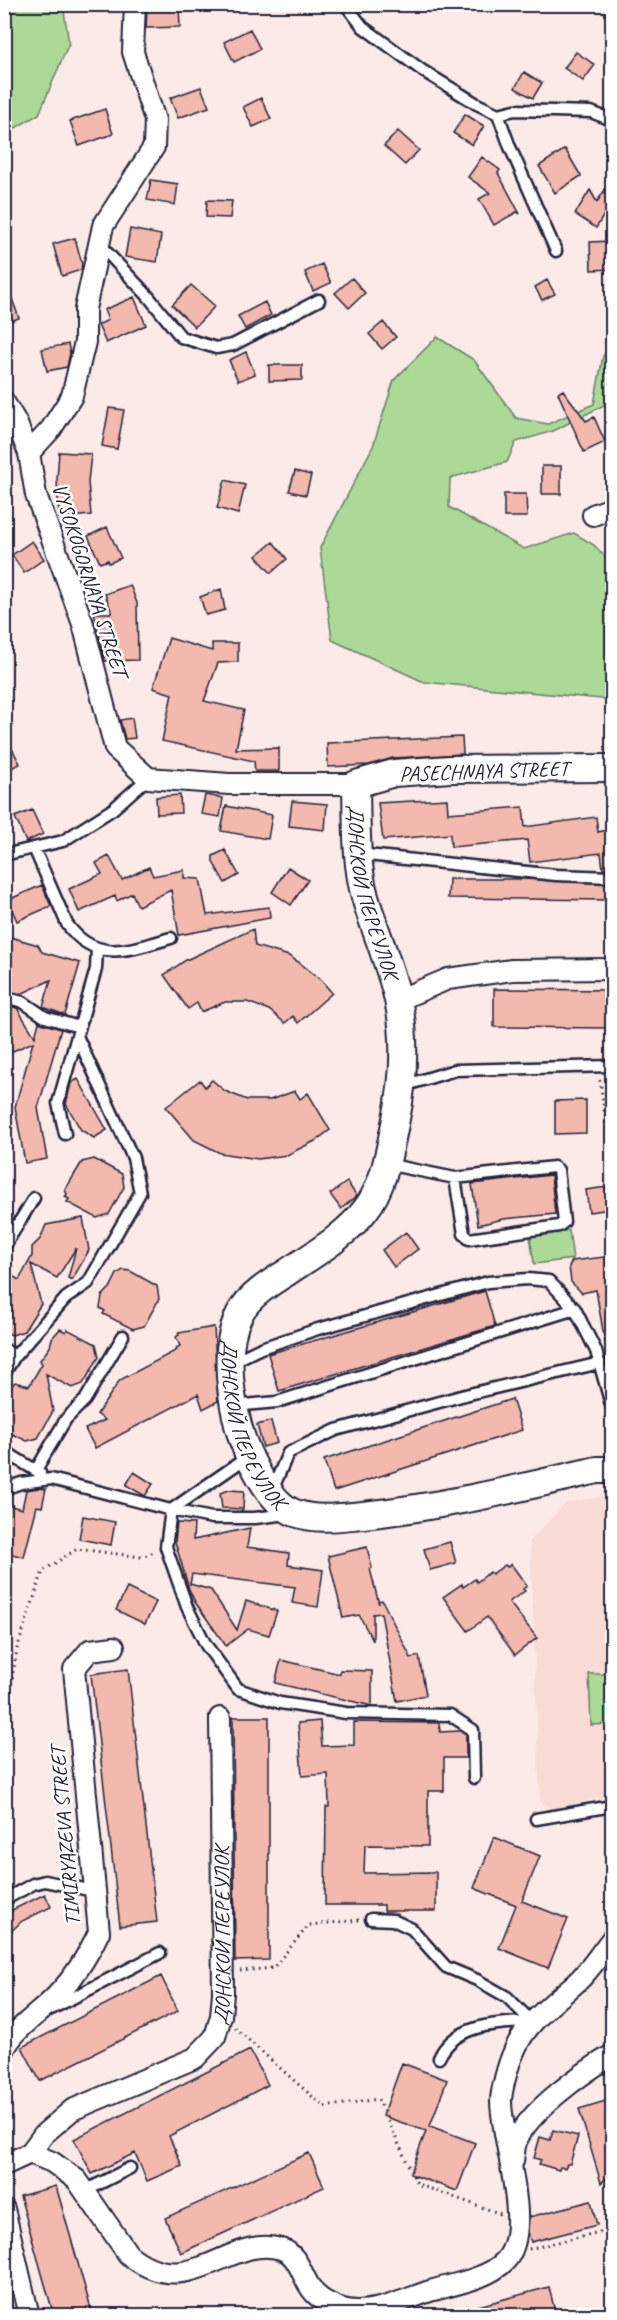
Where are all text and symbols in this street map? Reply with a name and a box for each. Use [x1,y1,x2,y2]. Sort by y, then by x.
street label: VYSOKOGORNAYA STREET [46,480,135,685]
street label: PASECHNAYA STREET [399,755,573,787]
street label: ДОНСКОЙ ПЕРЕУЛОК [343,805,406,986]
street label: ДОНСКОЙ ПЕРЕУЛОК [216,1340,295,1518]
street label: TIMIRYAZEVA STREET [44,1741,86,1927]
street label: ДОНСКОЙ ПЕРЕУЛОК [206,1841,236,2027]

